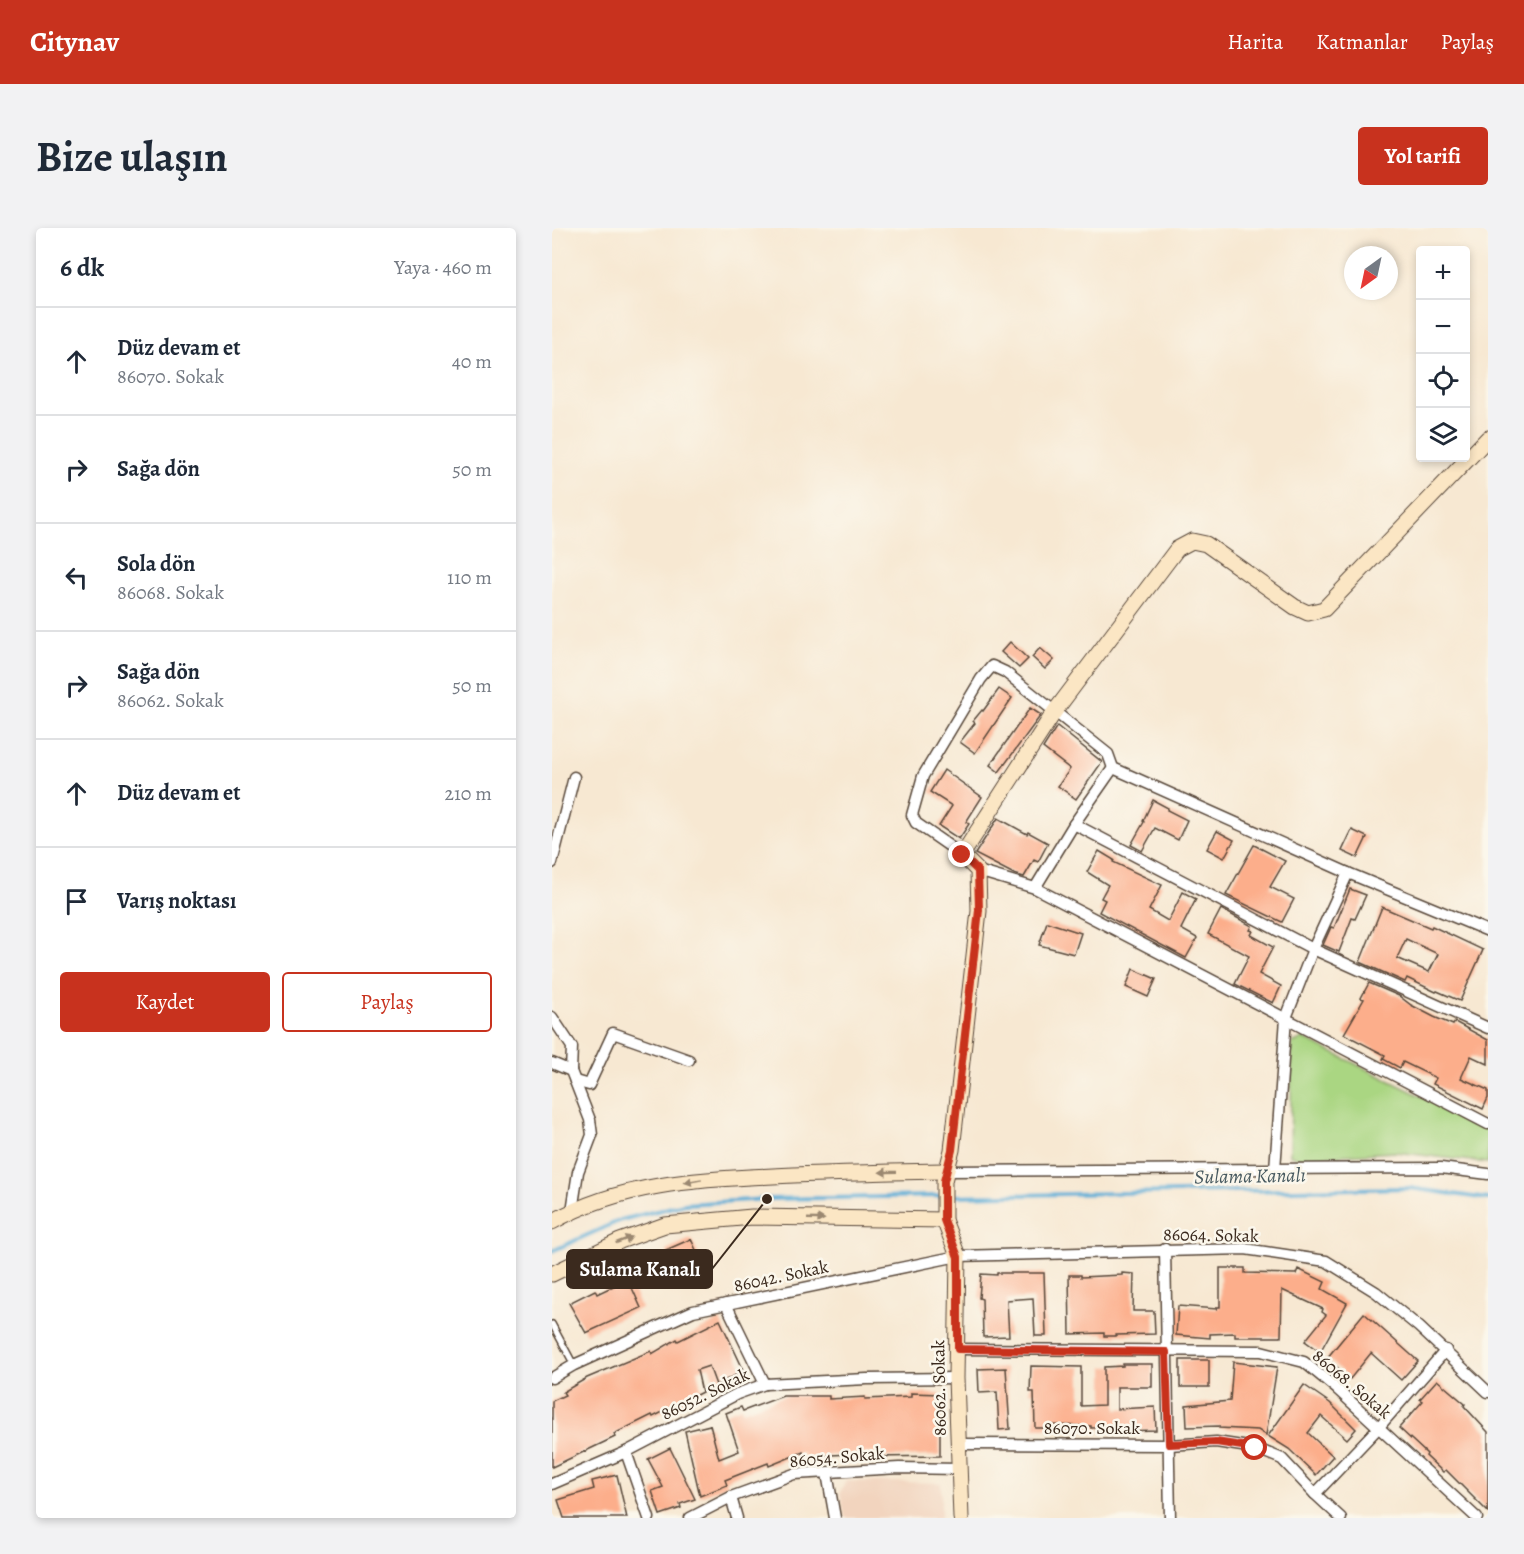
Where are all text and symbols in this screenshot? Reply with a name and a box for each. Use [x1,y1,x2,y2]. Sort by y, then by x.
text: Citynav [30,23,119,61]
text: Harita [1227,28,1283,56]
text: Katmanlar [1316,28,1408,56]
text: Paylaş [1441,28,1494,56]
button: Yol tarifi [1358,127,1488,185]
text: Bize ulaşın [36,128,228,185]
north arrow [1344,246,1398,300]
map controls [1416,246,1470,462]
button: + [1416,246,1470,300]
text: 6 dk [60,250,104,285]
text: Yaya · 460 m [394,254,492,281]
button: − [1416,300,1470,354]
text: Düz devam et [117,333,240,363]
icon: ahead [60,345,93,378]
text: 40 m [452,348,492,375]
button: locate [1416,354,1470,408]
text: 86070. Sokak [117,363,224,390]
button: layers [1416,408,1470,462]
icon: right [60,453,93,486]
text: Sağa dön [117,454,200,484]
text: 50 m [452,456,492,483]
text: Sola dön [117,549,195,579]
icon: left [60,561,93,594]
text: 110 m [447,564,492,591]
text: 86068. Sokak [117,579,224,606]
text: Sağa dön [117,657,200,687]
icon: right [60,669,93,702]
text: 50 m [452,672,492,699]
text: 86062. Sokak [117,687,224,714]
icon: ahead [60,777,93,810]
text: Düz devam et [117,778,240,808]
text: 210 m [444,780,492,807]
route end [948,841,974,867]
icon: arrive [60,885,93,918]
text: Varış noktası [117,886,236,916]
button: Kaydet [60,972,270,1032]
button: Paylaş [282,972,492,1032]
water label: Sulama Kanalı [1194,1162,1306,1190]
one-way arrow [878,1167,897,1177]
one-way arrow [684,1176,703,1185]
one-way arrow [806,1214,825,1223]
street label: 86064. Sokak [1163,1222,1259,1248]
one-way arrow [615,1235,633,1244]
callout: Sulama Kanalı [567,1250,712,1288]
street label: 86042. Sokak [732,1254,831,1298]
text: Sulama Kanalı [579,1256,701,1283]
street label: 86062. Sokak [926,1340,952,1436]
street label: 86068. Sokak [1307,1344,1397,1424]
street label: 86052. Sokak [657,1362,753,1426]
street label: 86070. Sokak [1044,1416,1140,1440]
route start [1241,1434,1267,1460]
street label: 86054. Sokak [788,1441,886,1473]

